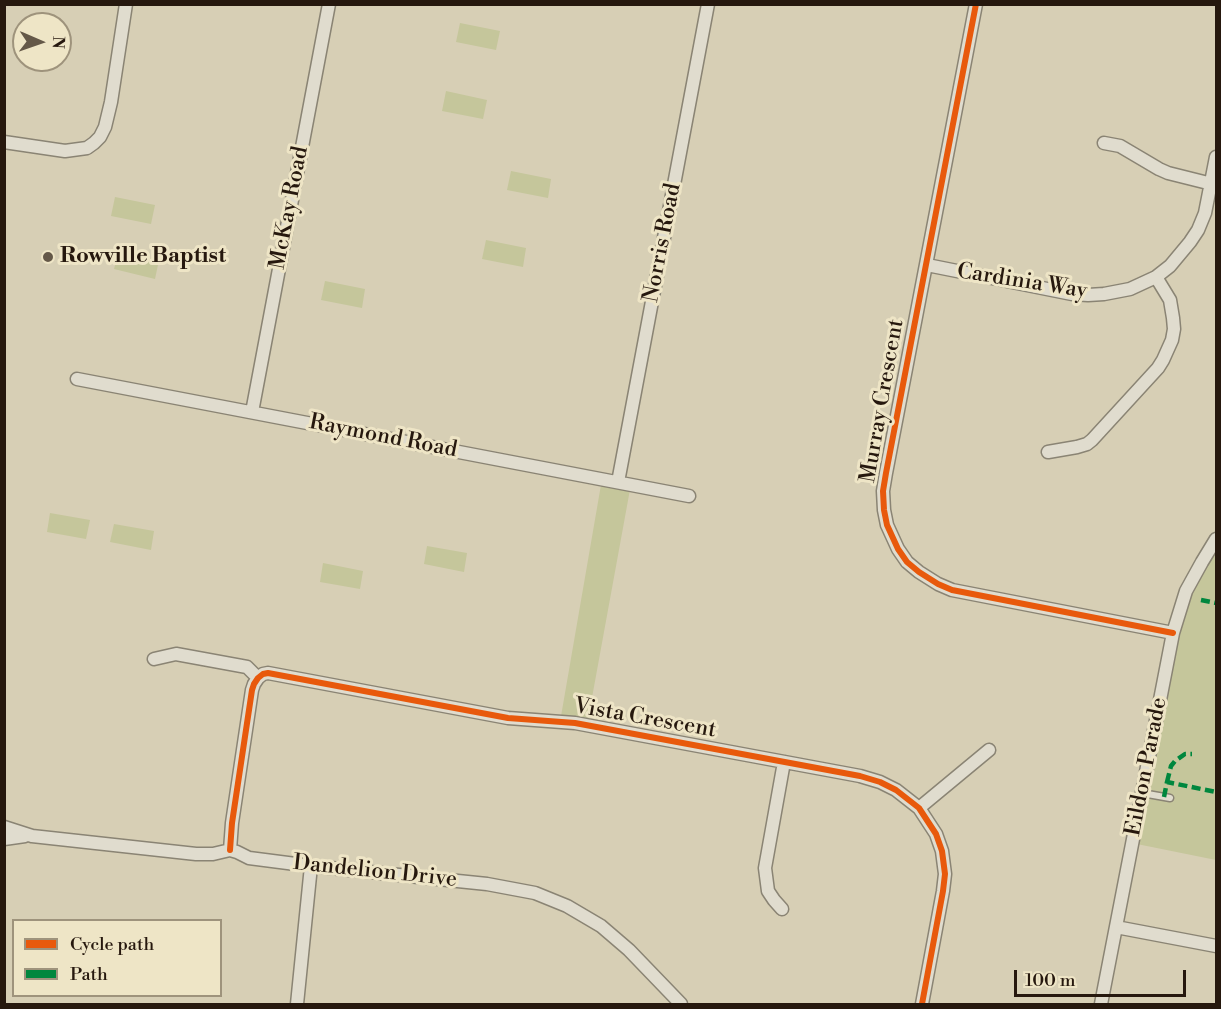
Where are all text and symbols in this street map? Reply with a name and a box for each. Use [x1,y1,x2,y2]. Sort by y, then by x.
north arrow [12,12,72,72]
text: N [48,36,68,49]
street label: McKay Road [265,144,315,272]
street label: Norris Road [639,181,687,305]
place label: Rowville Baptist [60,244,226,270]
marker: Rowville Baptist [41,250,55,264]
street label: Cardinia Way [955,259,1089,305]
street label: Murray Crescent [856,317,910,485]
street label: Raymond Road [307,410,459,464]
street label: Vista Crescent [572,694,718,744]
street label: Eildon Parade [1121,695,1173,839]
street label: Dandelion Drive [292,850,458,894]
legend [12,919,222,997]
text: Cycle path [70,933,154,956]
scale bar [1017,958,1190,996]
text: Path [70,963,108,986]
text: 100 m [1025,969,1076,992]

